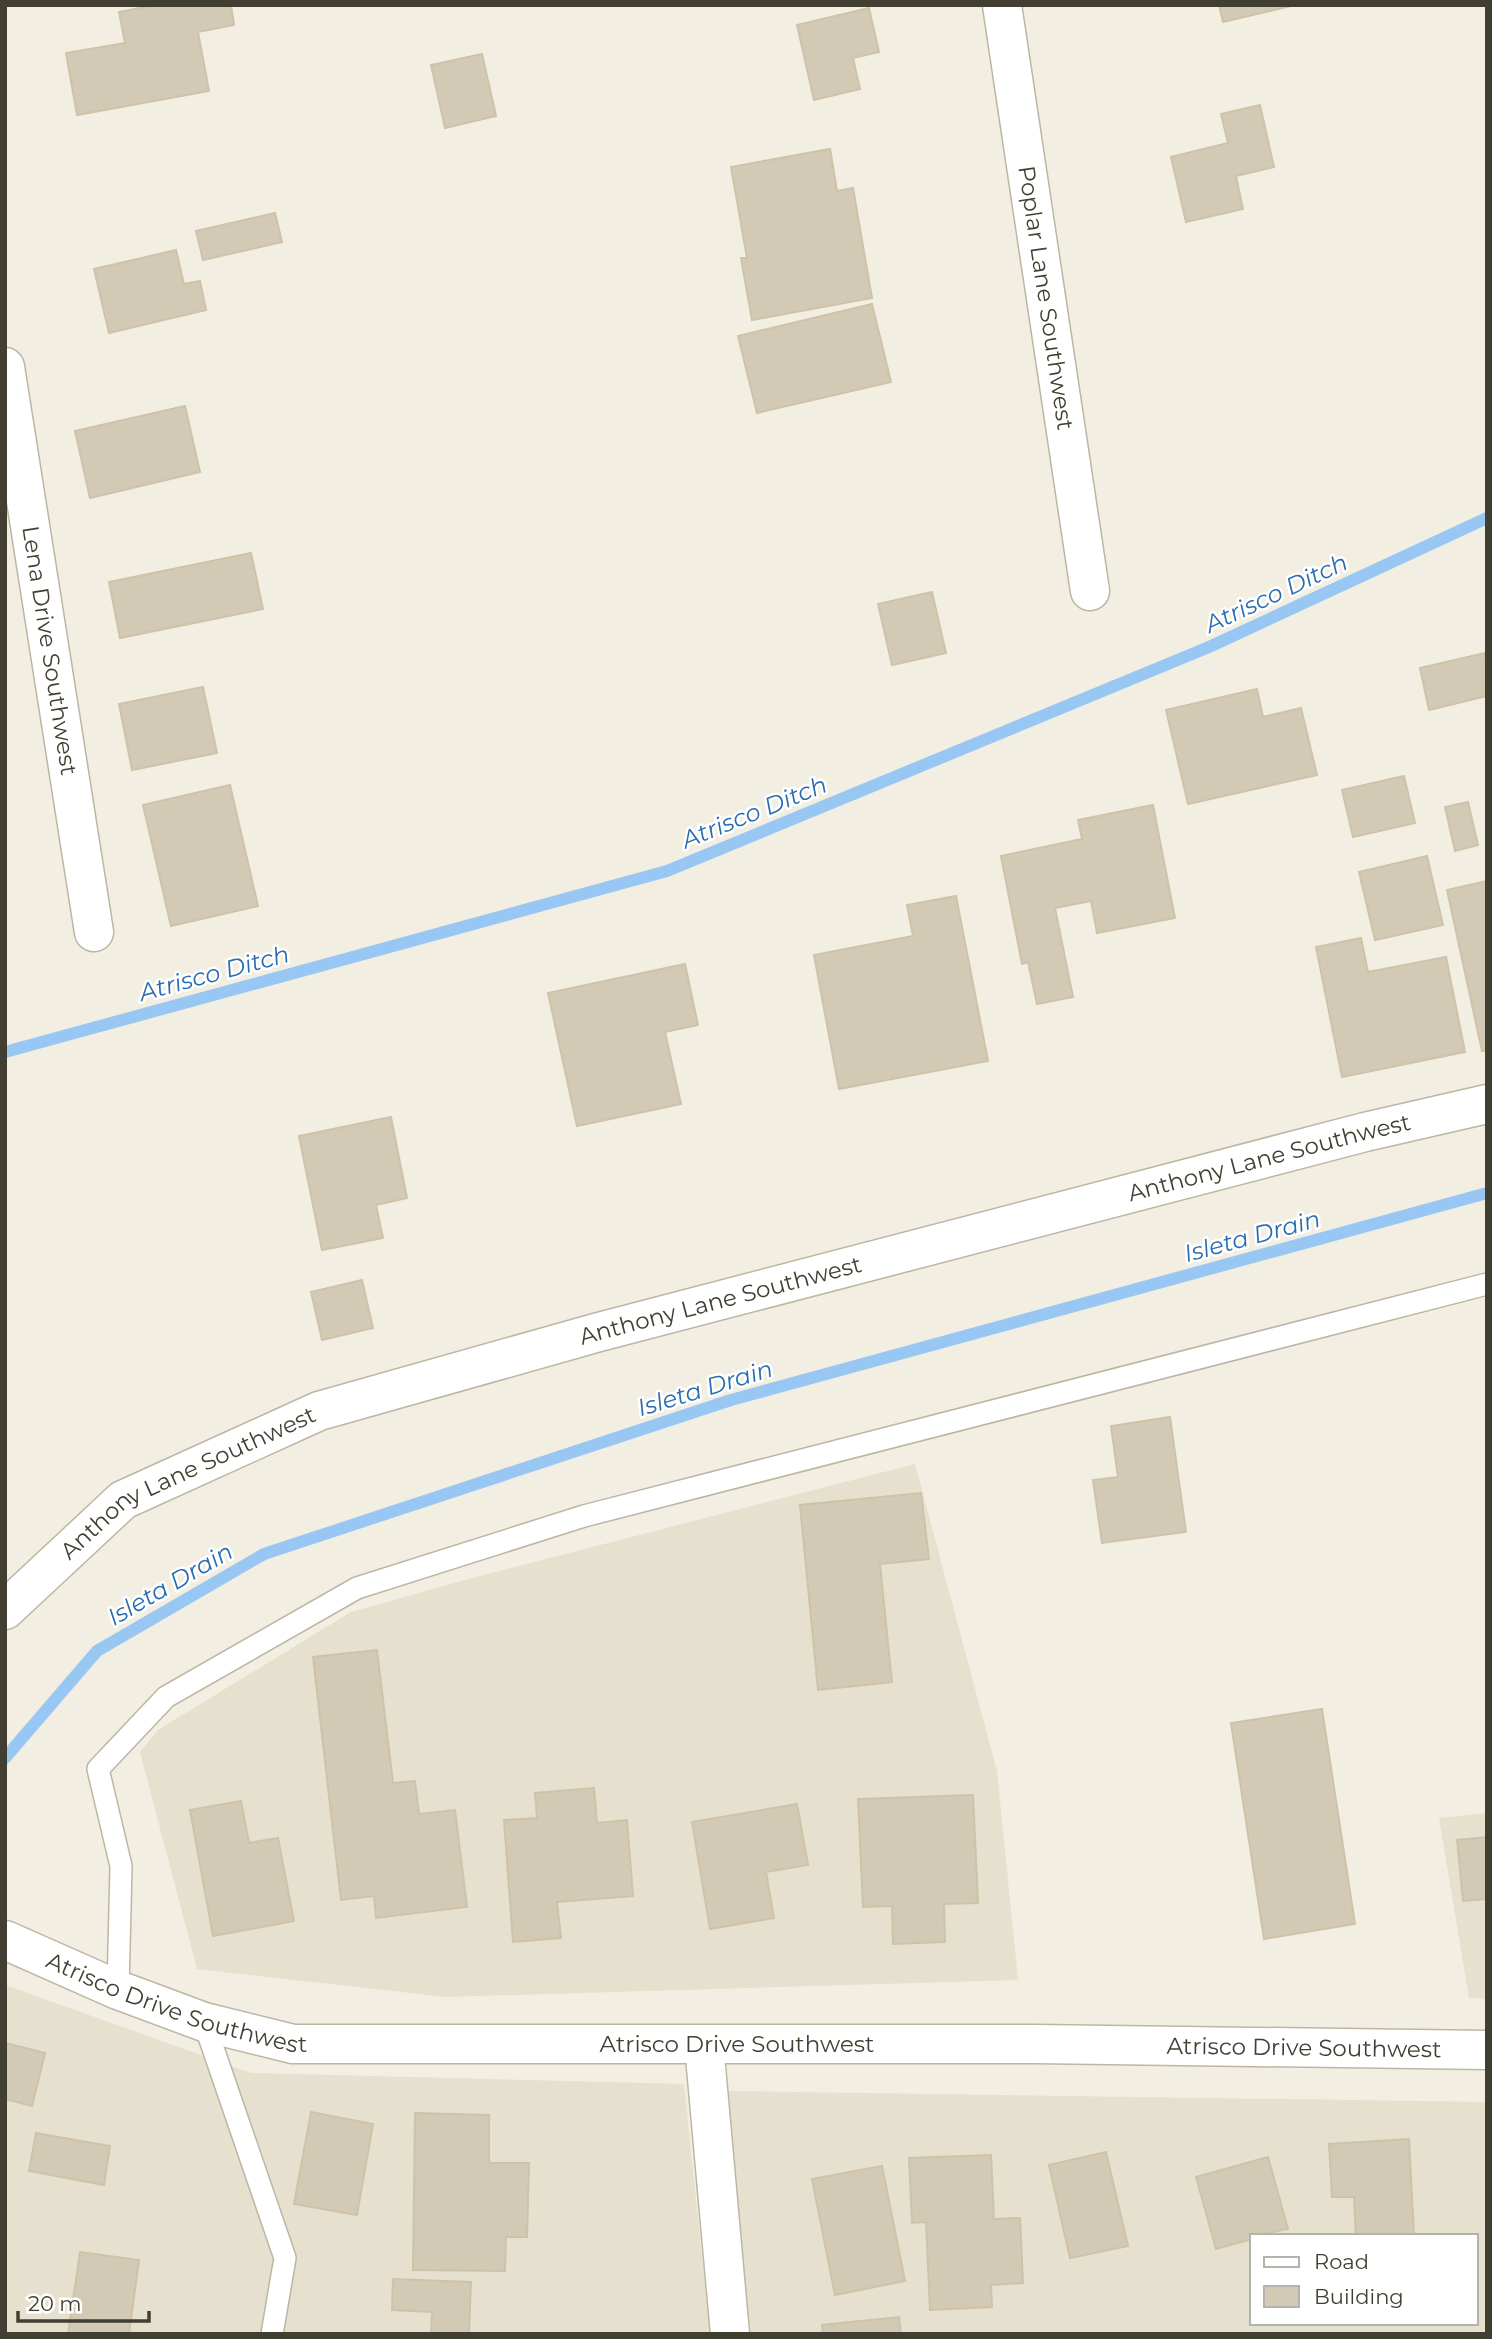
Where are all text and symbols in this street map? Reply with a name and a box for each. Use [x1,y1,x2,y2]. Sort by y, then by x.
street label: Poplar Lane Southwest [1012,164,1080,432]
street label: Lena Drive Southwest [16,524,83,777]
water label: Atrisco Ditch [1198,547,1352,640]
water label: Atrisco Ditch [675,770,831,855]
water label: Atrisco Ditch [134,939,292,1007]
street label: Anthony Lane Southwest [1125,1108,1413,1207]
water label: Isleta Drain [1181,1204,1323,1268]
street label: Anthony Lane Southwest [576,1250,865,1351]
water label: Isleta Drain [634,1354,776,1422]
street label: Anthony Lane Southwest [54,1400,320,1565]
water label: Isleta Drain [102,1536,238,1632]
street label: Atrisco Drive Southwest [42,1946,307,2059]
street label: Atrisco Drive Southwest [600,2030,874,2058]
street label: Atrisco Drive Southwest [1166,2032,1442,2063]
legend [1250,2234,1478,2325]
text: Road [1314,2249,1369,2274]
scale bar [18,2280,149,2324]
text: Building [1314,2284,1404,2309]
text: 20 m [28,2291,82,2316]

